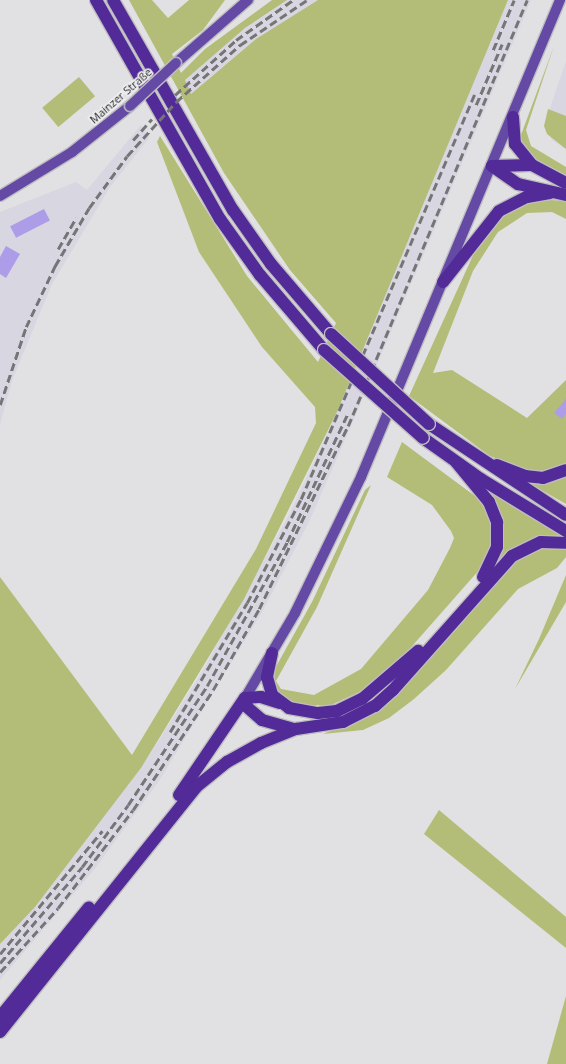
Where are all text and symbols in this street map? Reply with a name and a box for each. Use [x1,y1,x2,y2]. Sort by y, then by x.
street label: Mainzer Straße [87,65,155,127]

